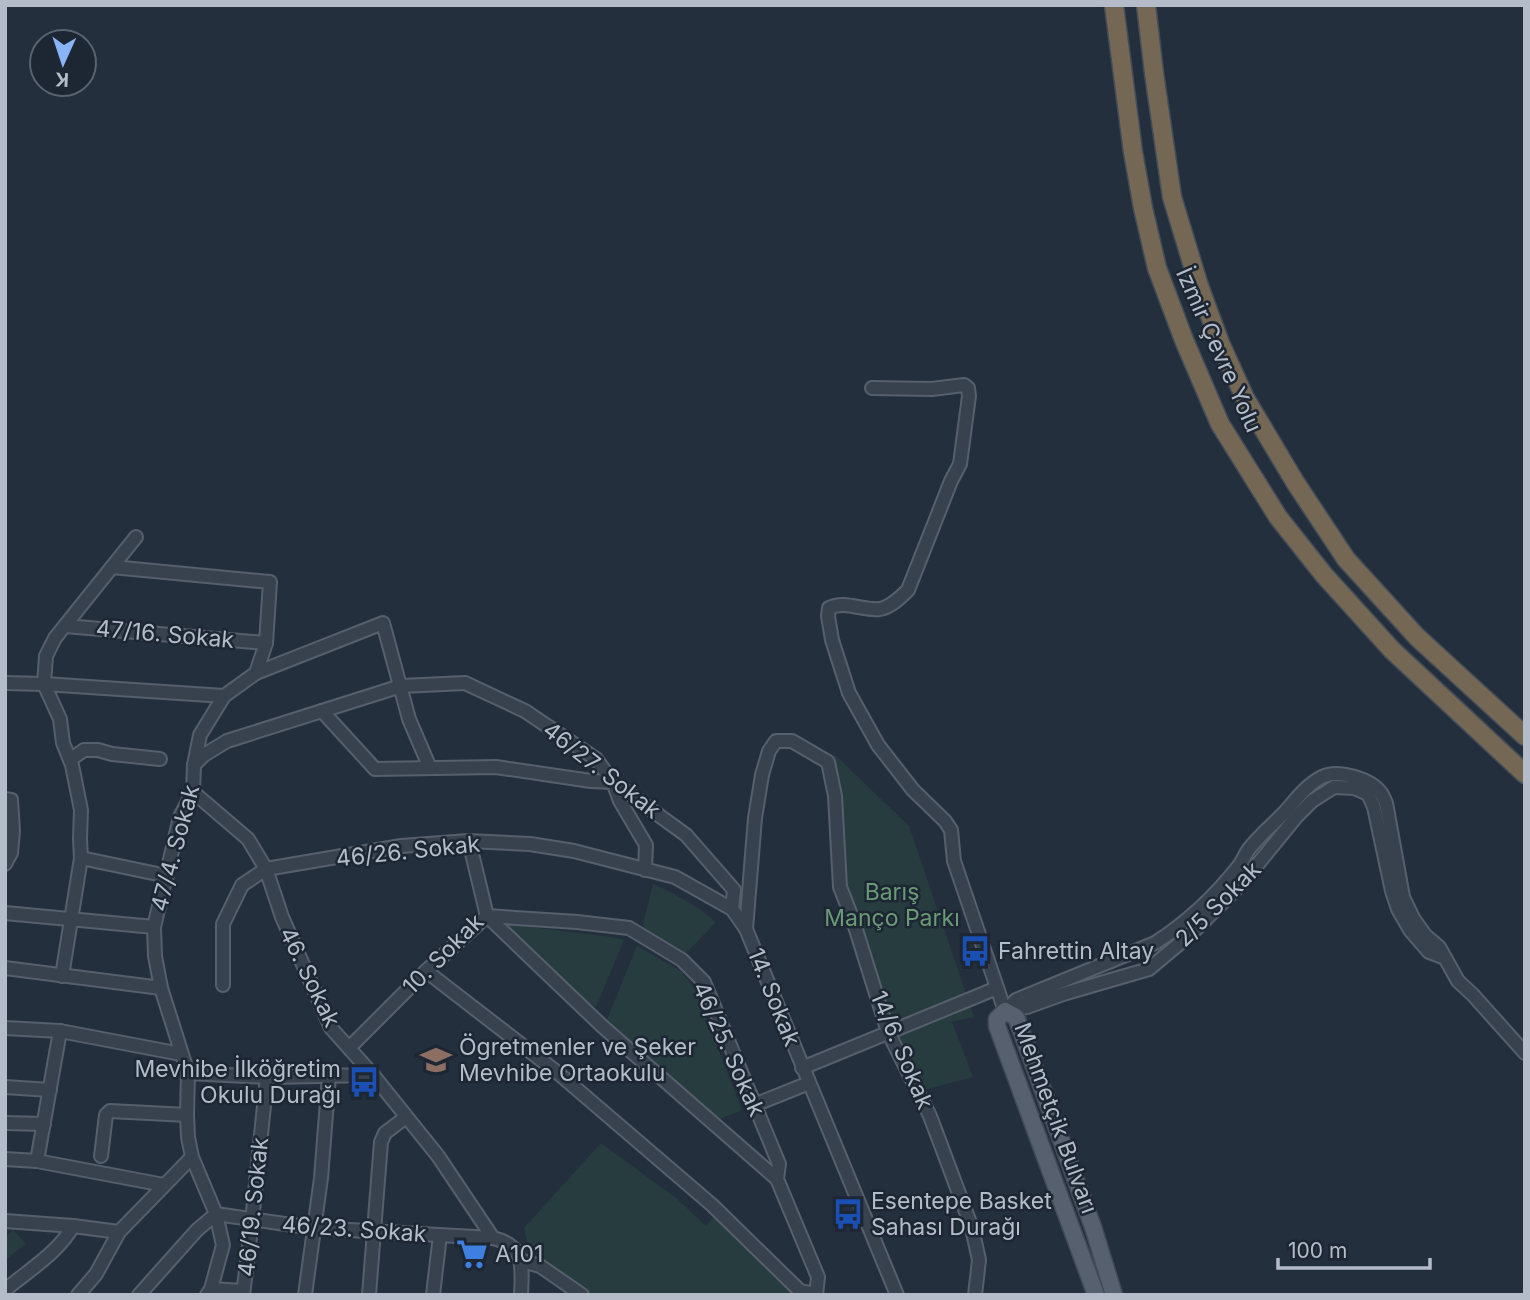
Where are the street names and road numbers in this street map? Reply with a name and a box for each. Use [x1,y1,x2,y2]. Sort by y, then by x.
street label: İzmir Çevre Yolu [1170,263,1268,437]
street label: 47/16. Sokak [95,614,236,654]
street label: 46/27. Sokak [538,715,667,825]
street label: 47/4. Sokak [145,781,205,914]
street label: 46/26. Sokak [335,829,482,872]
street label: 2/5 Sokak [1169,855,1267,953]
street label: 10. Sokak [397,907,490,1000]
street label: 46. Sokak [274,922,346,1032]
street label: 14. Sokak [742,944,806,1050]
street label: 46/25. Sokak [687,977,771,1121]
street label: 14/6. Sokak [865,987,940,1114]
street label: Mehmetçik Bulvarı [1008,1019,1104,1217]
street label: 46/19. Sokak [232,1135,274,1278]
street label: 46/23. Sokak [281,1210,428,1248]

